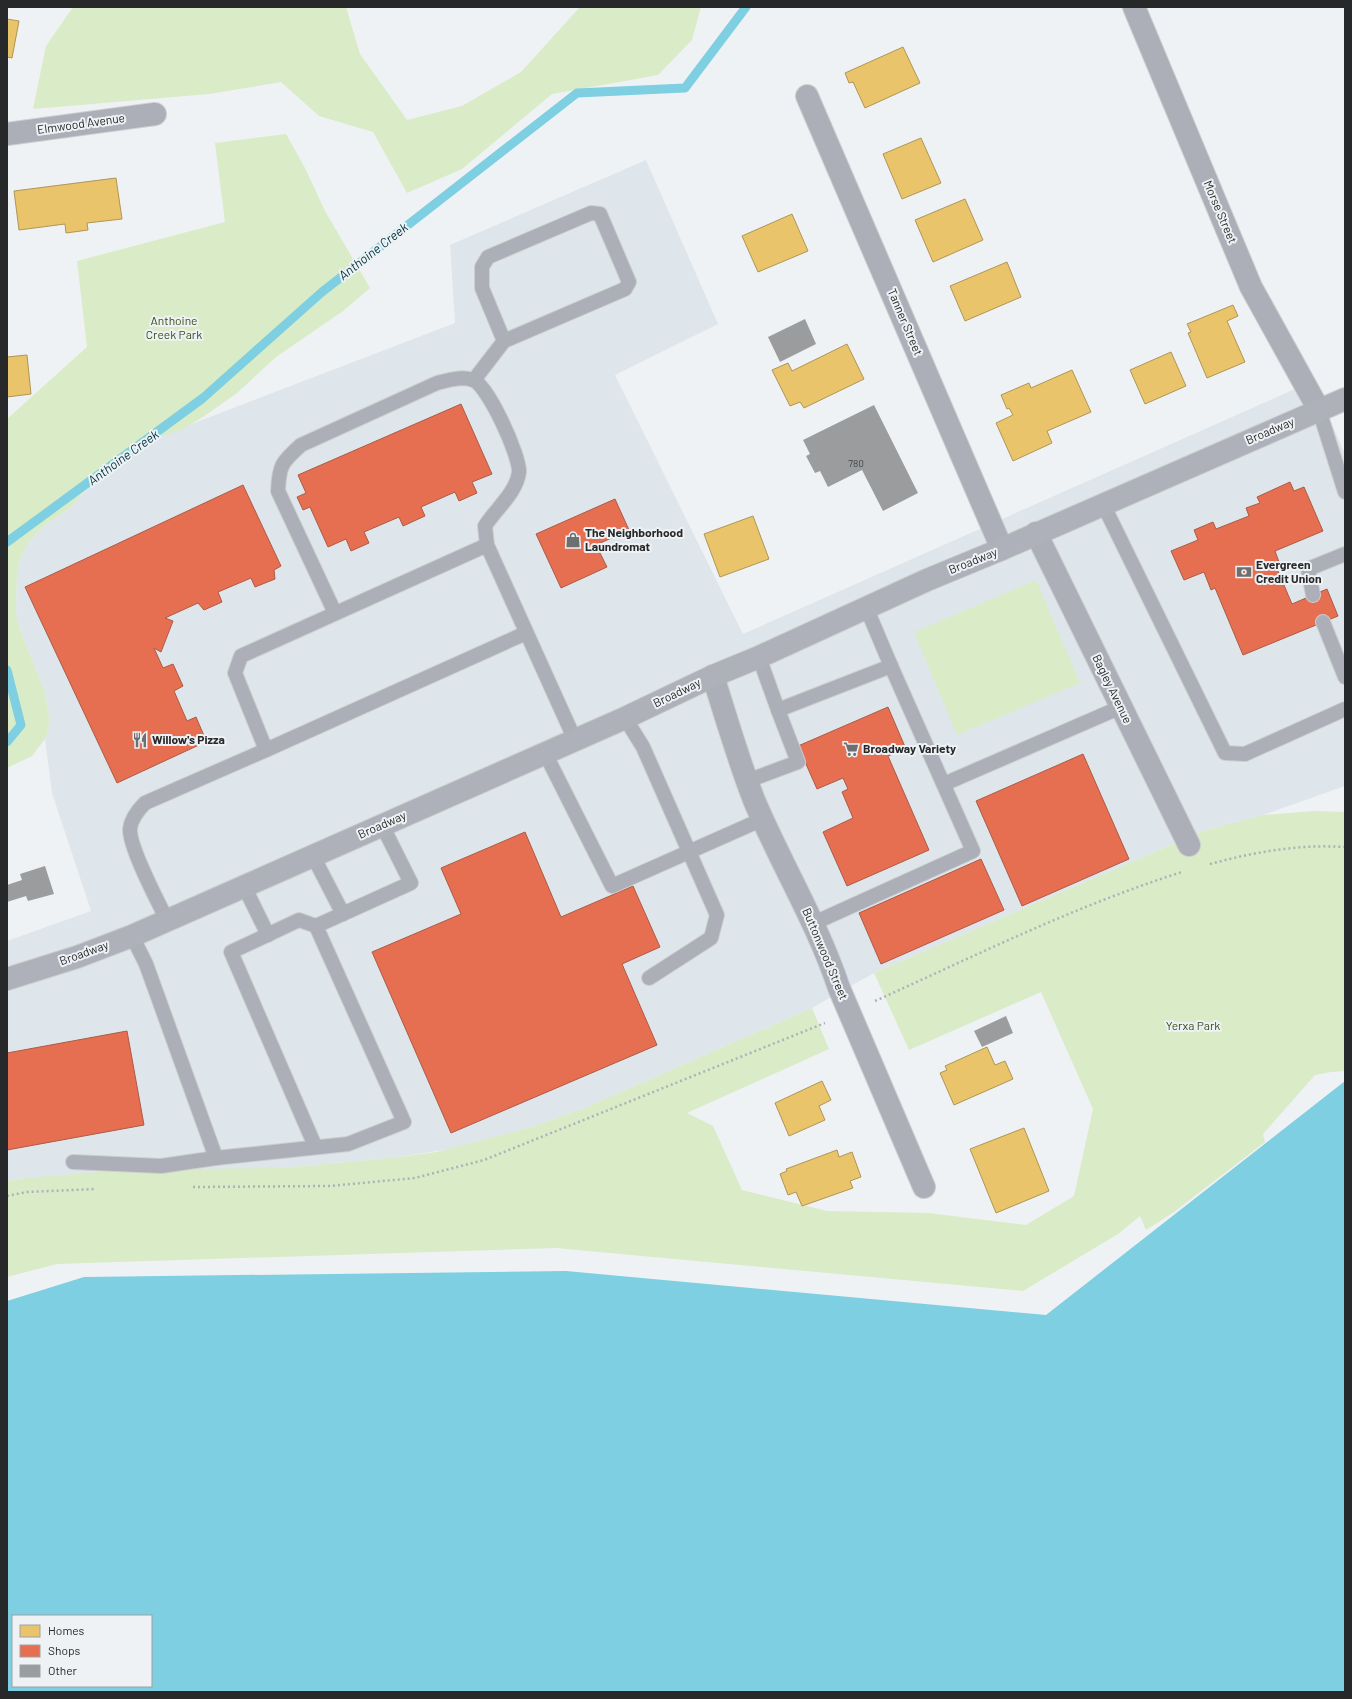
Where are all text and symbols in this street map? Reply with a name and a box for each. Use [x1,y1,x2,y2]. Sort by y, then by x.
street label: Elmwood Avenue [36,110,126,136]
street label: Morse Street [1201,178,1240,245]
water label: Anthoine Creek [335,218,411,283]
street label: Tanner Street [885,286,926,357]
park label: Anthoine Creek Park [146,313,202,341]
street label: Broadway [1243,413,1296,447]
water label: Anthoine Creek [84,426,162,488]
house number: 780 [848,457,864,469]
place label: The Neighborhood Laundromat [585,525,683,553]
shop icon: The Neighborhood Laundromat [564,531,582,549]
street label: Broadway [946,544,999,576]
place label: Evergreen Credit Union [1256,557,1322,585]
bank icon: Evergreen Credit Union [1235,563,1253,581]
street label: Bagley Avenue [1090,652,1136,725]
street label: Broadway [650,674,703,710]
restaurant icon: Willow's Pizza [131,731,149,749]
place label: Willow's Pizza [152,732,225,746]
supermarket icon: Broadway Variety [842,740,860,758]
place label: Broadway Variety [863,741,956,755]
street label: Broadway [355,807,408,841]
street label: Buttonwood Street [800,906,852,1002]
street label: Broadway [57,937,111,967]
park label: Yerxa Park [1166,1018,1220,1032]
legend [12,1615,152,1687]
text: Homes [48,1623,85,1637]
text: Shops [48,1643,81,1657]
text: Other [48,1663,78,1677]

